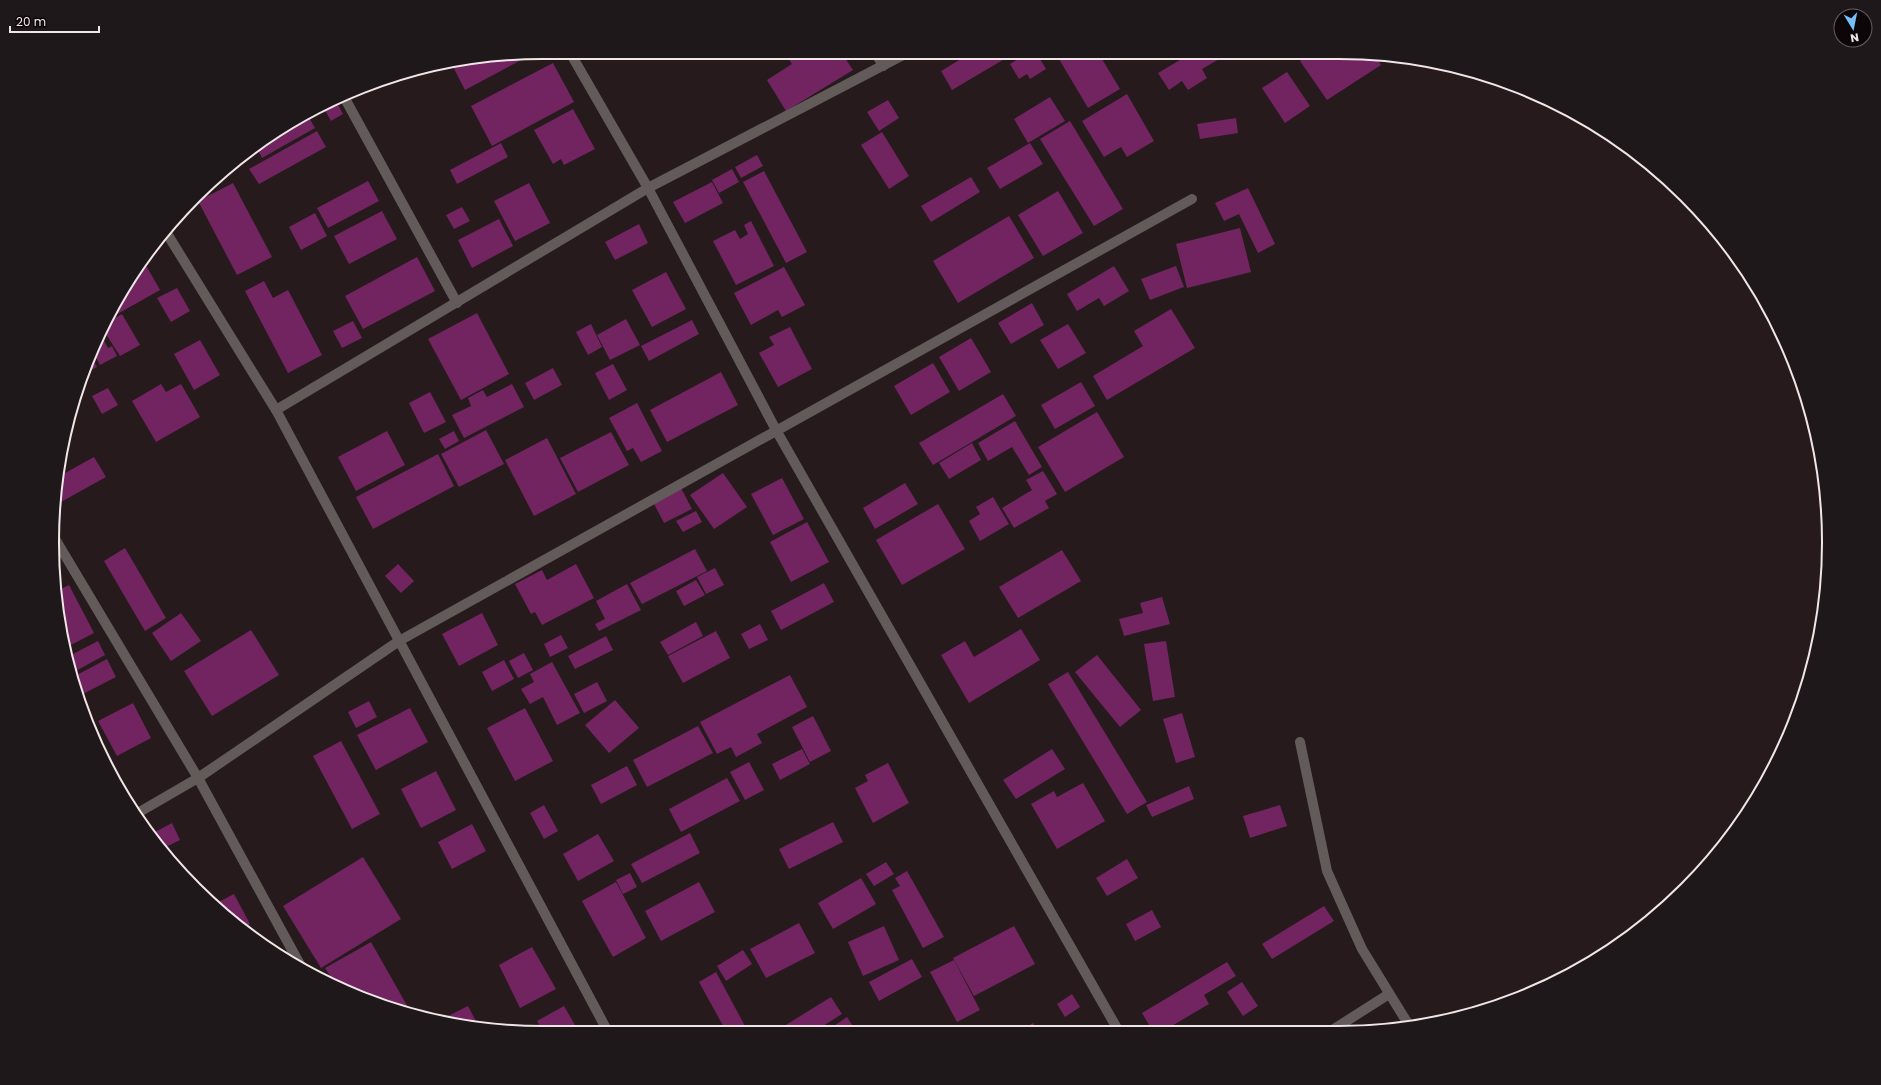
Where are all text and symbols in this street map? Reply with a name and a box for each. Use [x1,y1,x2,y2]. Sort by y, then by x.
scale bar [10,8,99,34]
north arrow [1833,8,1873,48]
text: 20 m [16,13,46,30]
text: N [1849,29,1860,46]

